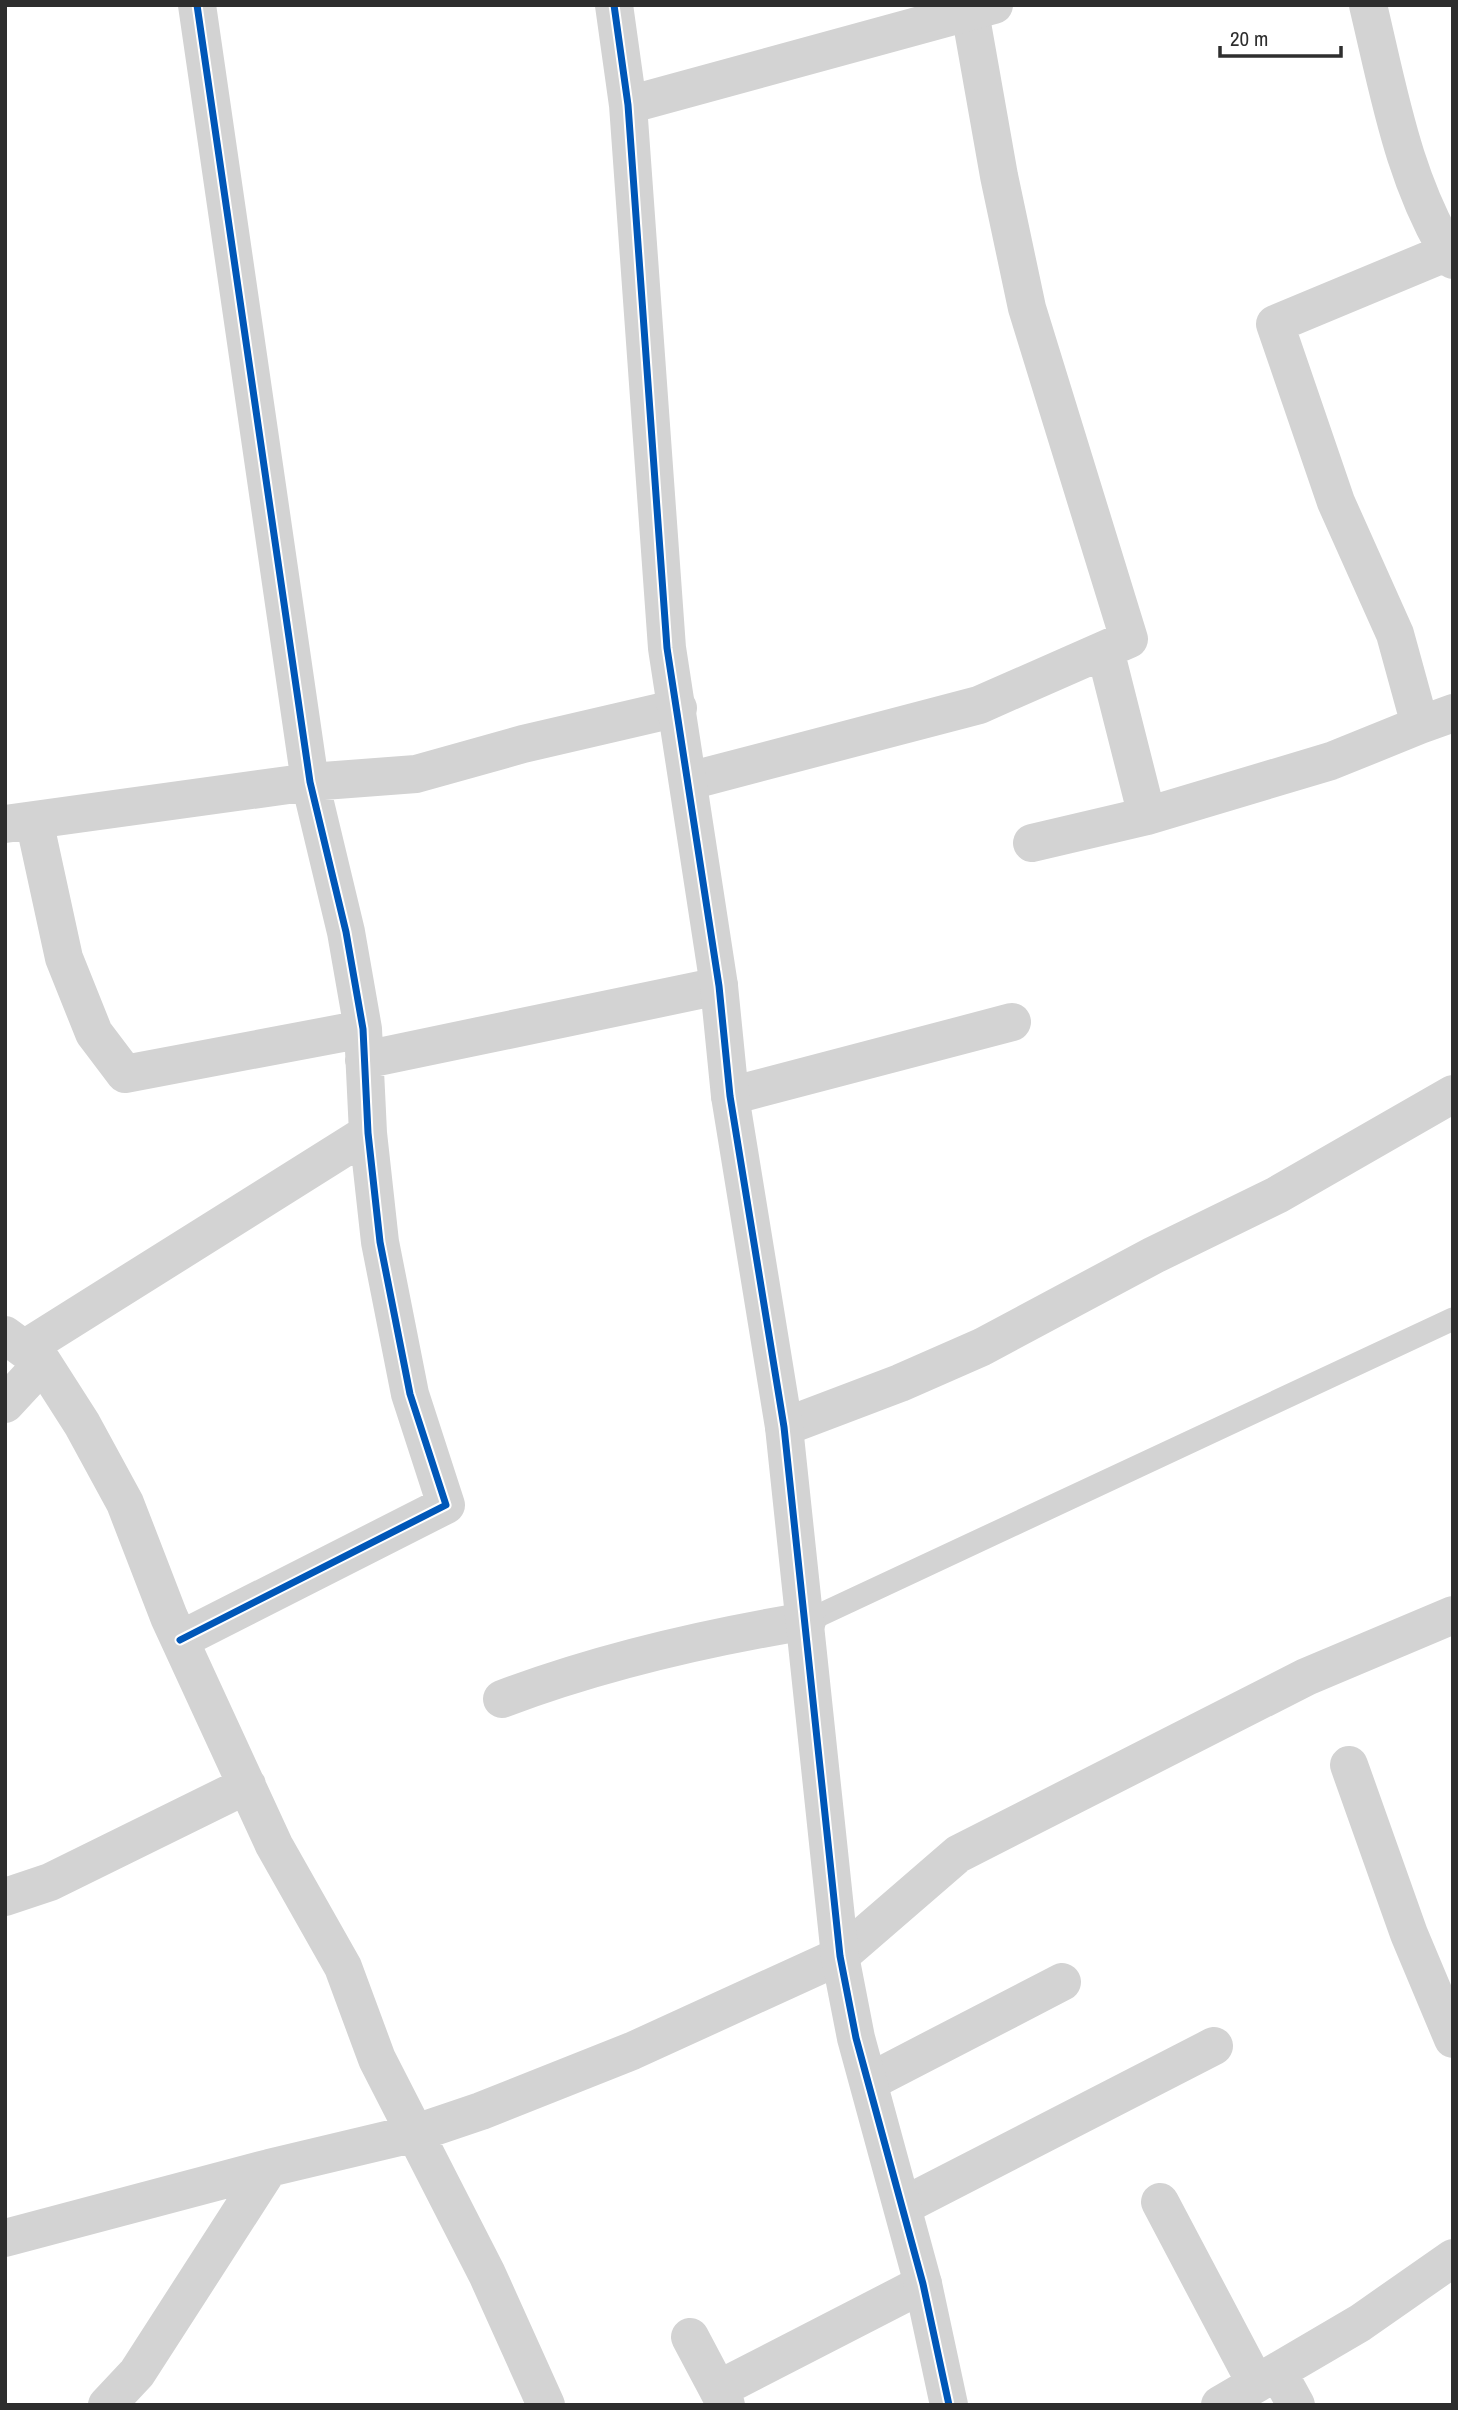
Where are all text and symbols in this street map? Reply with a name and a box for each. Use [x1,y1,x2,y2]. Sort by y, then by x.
scale bar [1220,14,1341,58]
text: 20 m [1230,24,1268,53]

